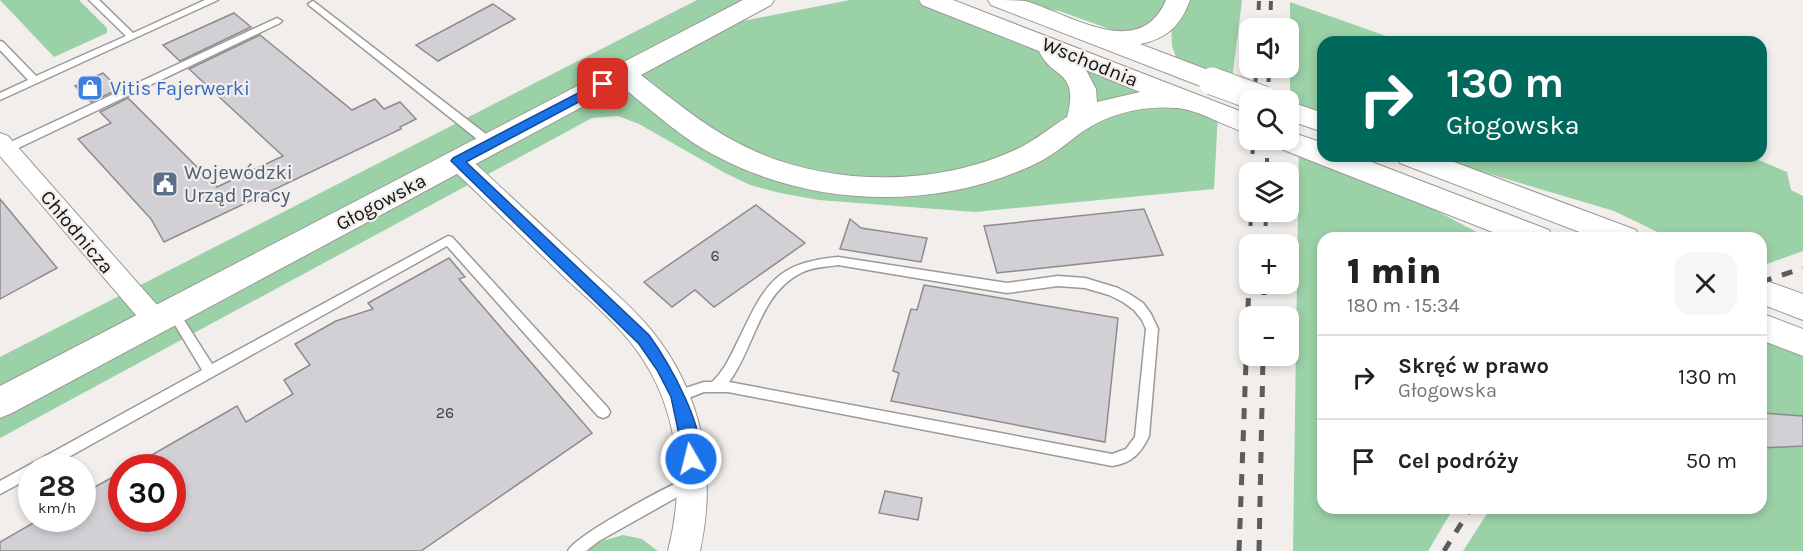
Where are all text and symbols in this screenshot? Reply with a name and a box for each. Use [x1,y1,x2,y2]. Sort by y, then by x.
map controls [1239,18,1299,366]
button: sound [1239,18,1299,78]
street label: Wschodnia [1039,32,1141,92]
pin [577,58,628,109]
text: 130 m [1446,58,1564,108]
icon: right [1347,60,1425,138]
icon: arrive [586,67,619,100]
shop icon: Vitis Fajerwerki [75,73,105,103]
place label: Vitis Fajerwerki [110,77,250,100]
button: search [1239,90,1299,150]
text: Głogowska [1446,109,1580,141]
place label: Wojewódzki Urząd Pracy [184,161,293,207]
button: layers [1239,162,1299,222]
public building icon: Wojewódzki Urząd Pracy [150,169,180,199]
street label: Głogowska [332,169,430,235]
street label: Chłodnicza [36,186,118,278]
button: + [1239,234,1299,294]
house number: 6 [710,246,720,265]
text: 1 min [1347,250,1441,292]
button: close [1674,252,1737,315]
text: 180 m · 15:34 [1347,294,1460,317]
button: − [1239,306,1299,366]
text: Skręć w prawo [1398,353,1549,379]
icon: right [1347,361,1380,394]
text: 130 m [1678,364,1737,390]
text: Głogowska [1398,379,1497,402]
house number: 26 [436,403,454,422]
position arrow [659,427,723,491]
icon: arrive [1347,445,1380,478]
text: Cel podróży [1398,448,1518,474]
text: 50 m [1686,448,1737,474]
speed limit sign: 30 [108,454,186,532]
text: 28 [38,468,76,504]
text: km/h [38,499,76,517]

